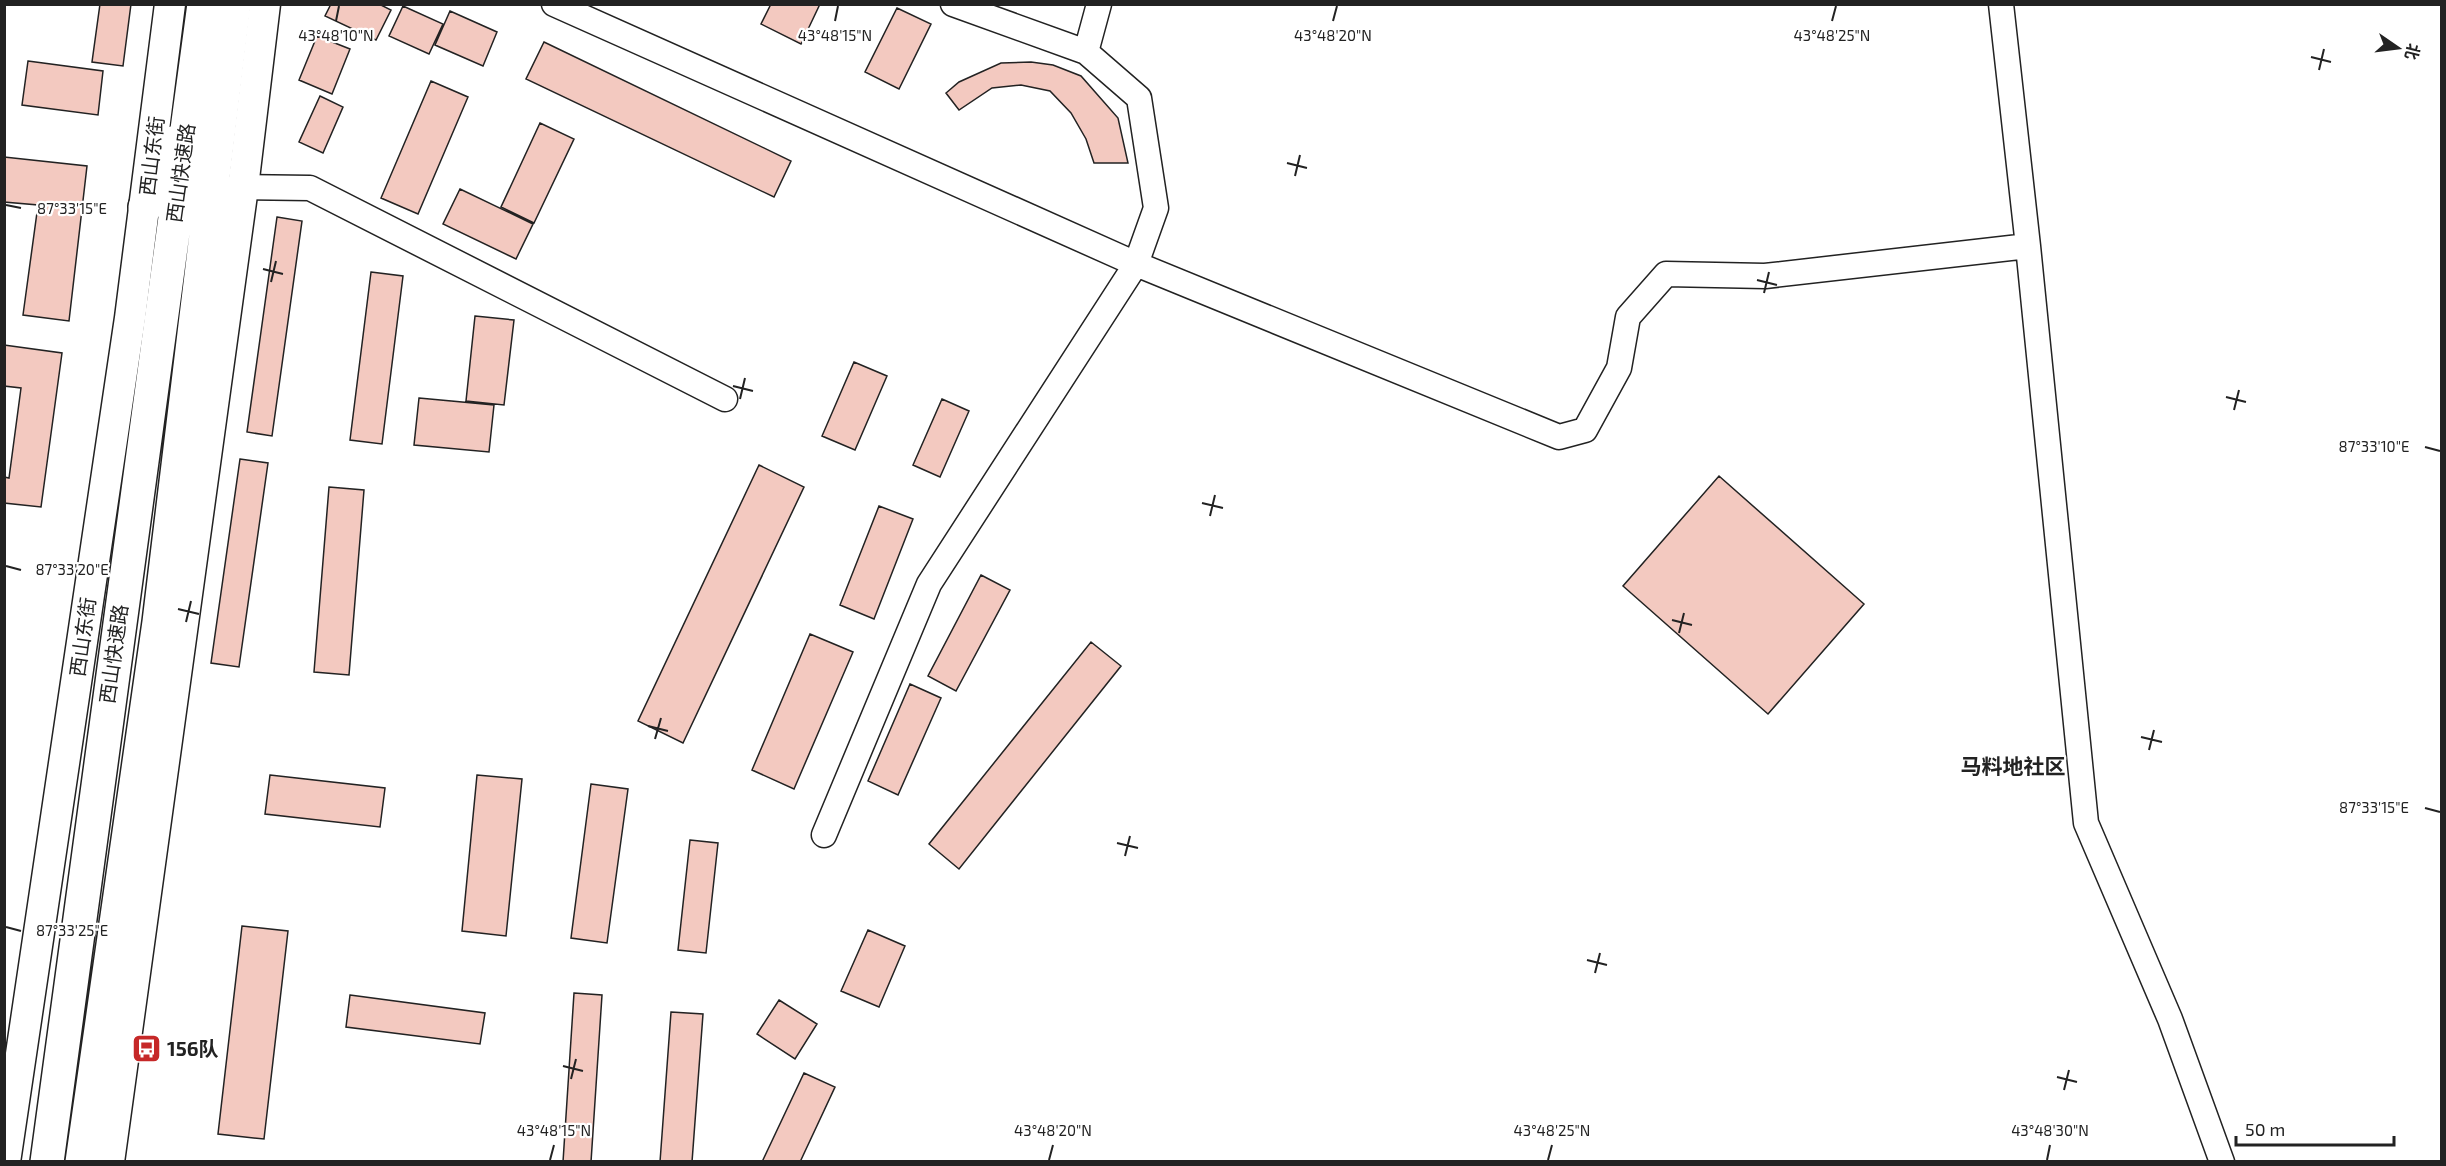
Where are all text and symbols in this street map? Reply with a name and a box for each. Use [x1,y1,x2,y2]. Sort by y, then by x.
north arrow [2368,18,2428,78]
text: 43°48'10"N [298,26,374,44]
text: 43°48'15"N [798,26,872,44]
text: 43°48'20"N [1294,26,1372,44]
text: 43°48'25"N [1794,26,1870,44]
text: 北 [2402,42,2424,62]
street label: 西山东街 [134,115,168,197]
street label: 西山快速路 [161,122,199,224]
text: 87°33'15"E [37,199,107,217]
text: 87°33'10"E [2339,437,2409,455]
text: 87°33'20"E [35,560,109,578]
street label: 西山东街 [65,596,99,678]
street label: 西山快速路 [94,603,132,705]
district label: 马料地社区 [1961,753,2066,778]
text: 87°33'15"E [2339,798,2409,816]
text: 87°33'25"E [36,921,108,939]
bus stop icon: 156队 [130,1033,162,1065]
place label: 156队 [167,1036,218,1060]
scale bar [2236,1109,2394,1147]
text: 50 m [2245,1118,2285,1140]
text: 43°48'15"N [517,1121,591,1139]
text: 43°48'20"N [1014,1121,1092,1139]
text: 43°48'25"N [1514,1121,1590,1139]
text: 43°48'30"N [2011,1121,2089,1139]

